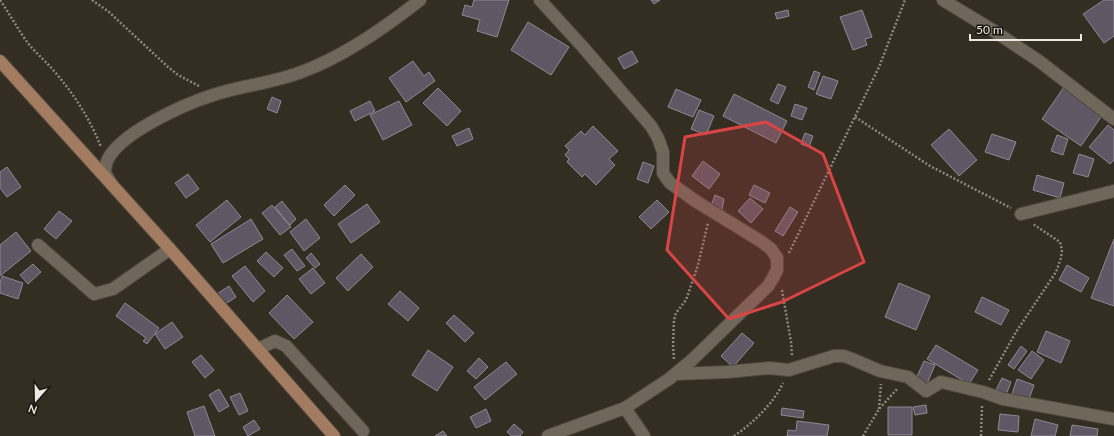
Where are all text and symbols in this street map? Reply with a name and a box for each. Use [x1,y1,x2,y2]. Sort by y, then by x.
scale bar [970,16,1081,42]
text: 50 m [976,22,1003,37]
north arrow [16,380,56,420]
text: N [26,402,39,417]

